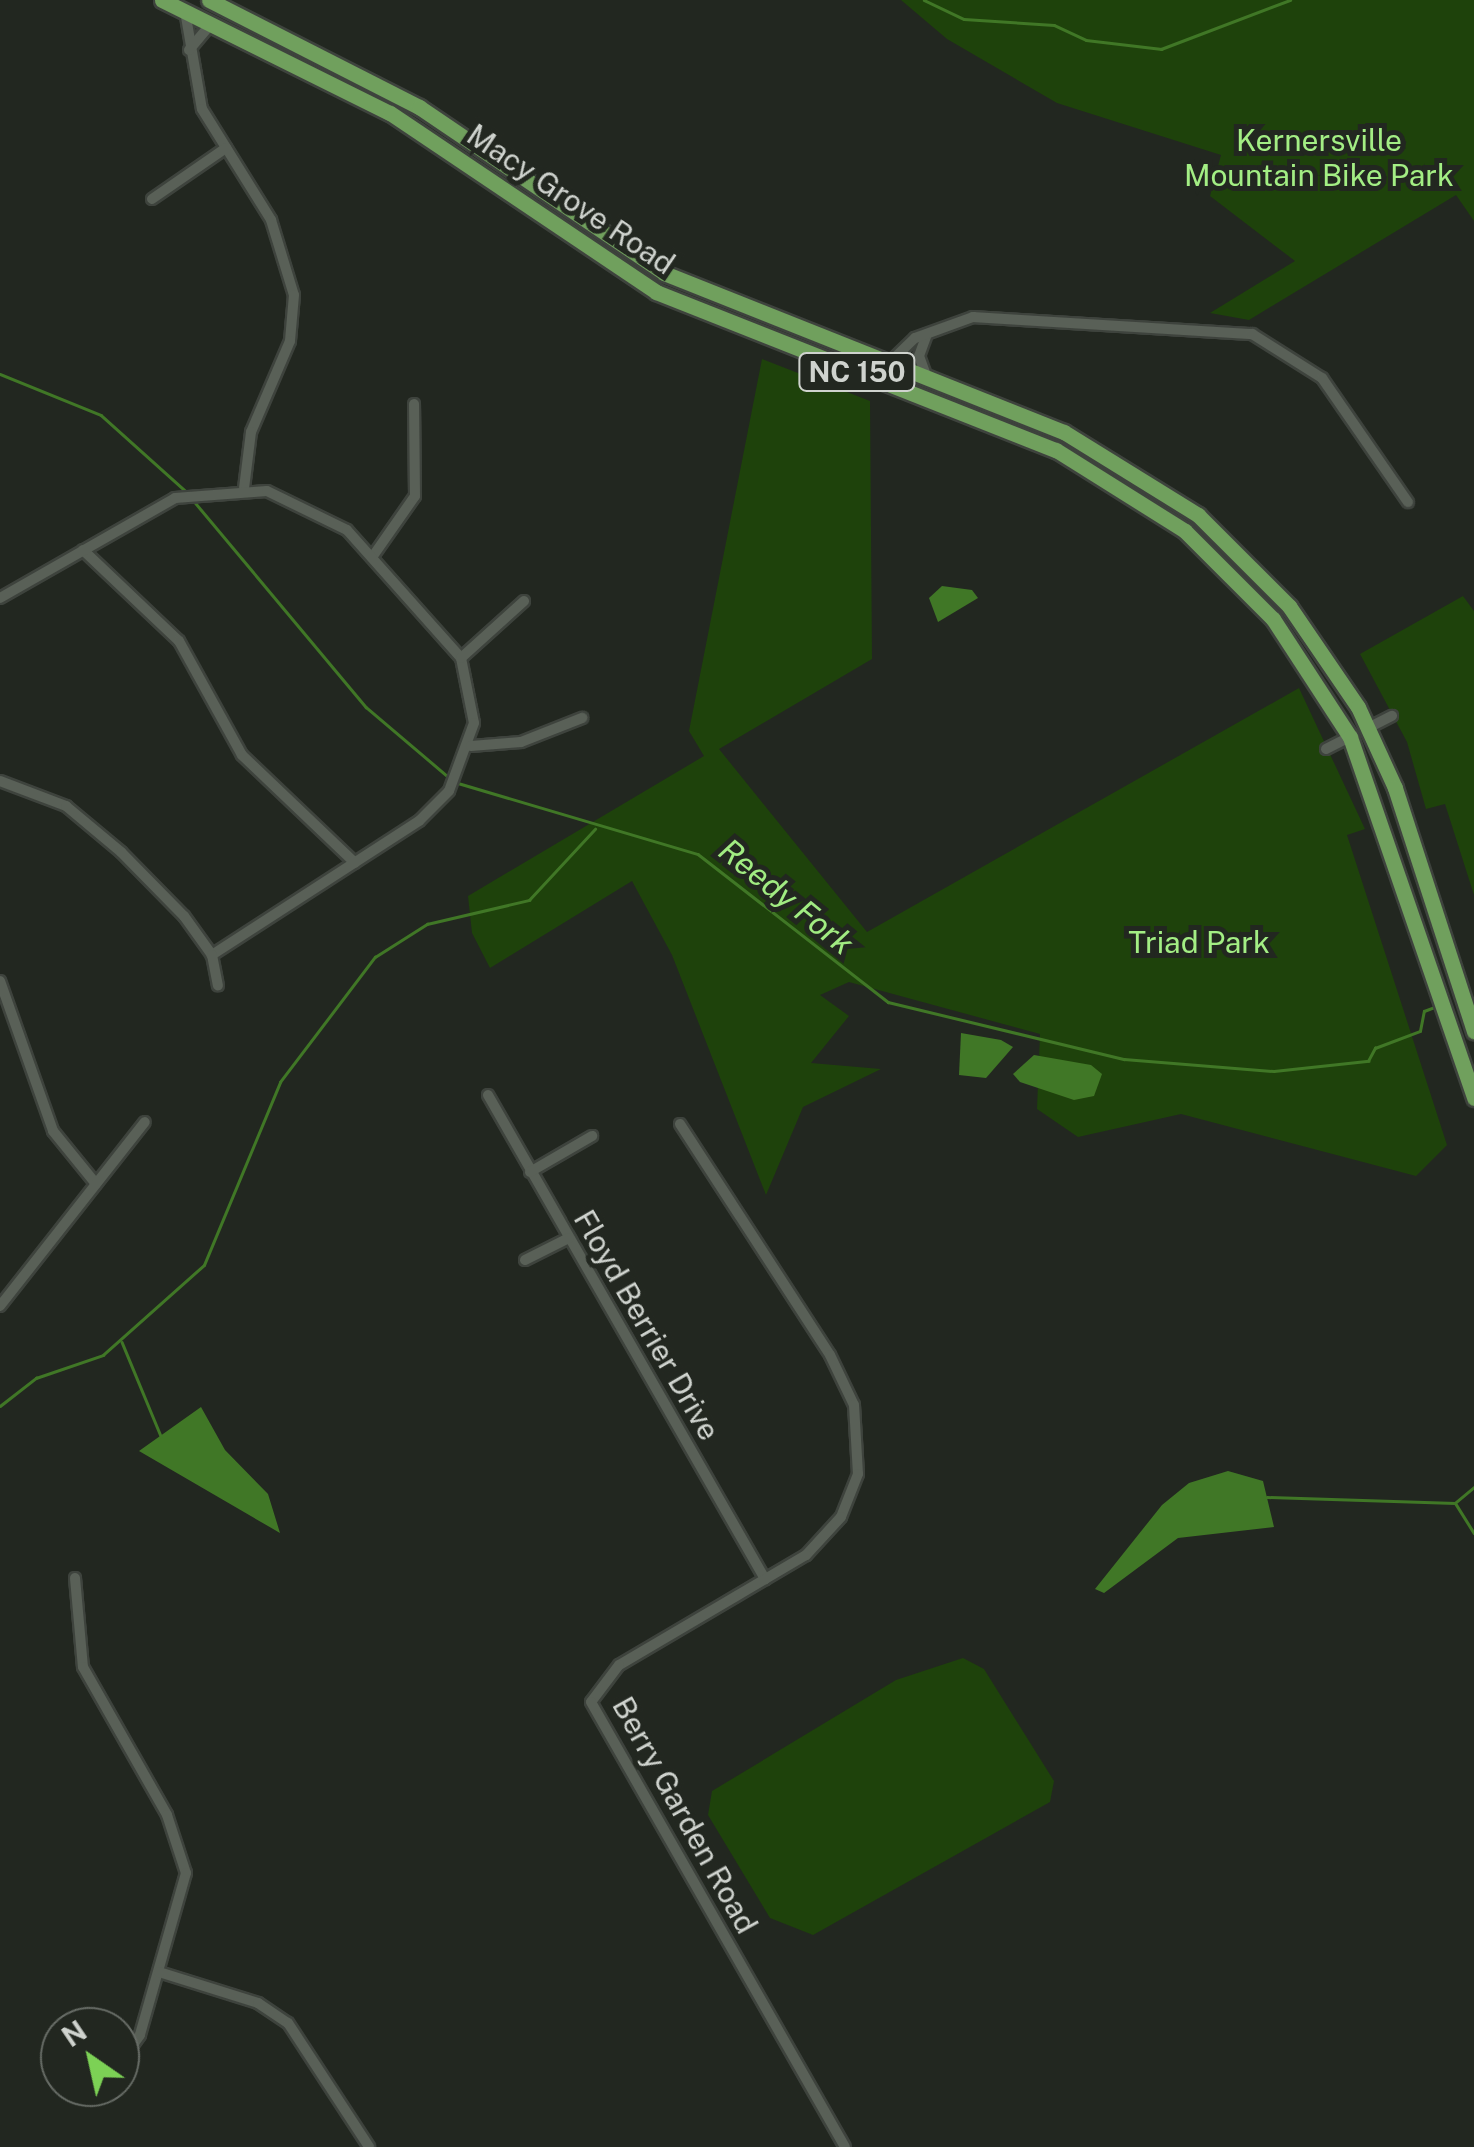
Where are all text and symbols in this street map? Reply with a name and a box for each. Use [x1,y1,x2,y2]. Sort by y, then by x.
street label: Macy Grove Road [460,116,682,282]
park label: Kernersville Mountain Bike Park [1184,122,1454,192]
road number: NC 150 [797,349,917,395]
water label: Reedy Fork [711,831,861,963]
park label: Triad Park [1128,924,1270,960]
street label: Floyd Berrier Drive [566,1204,728,1446]
street label: Berry Garden Road [605,1690,765,1940]
north arrow [40,2007,140,2107]
text: N [56,2014,92,2053]

